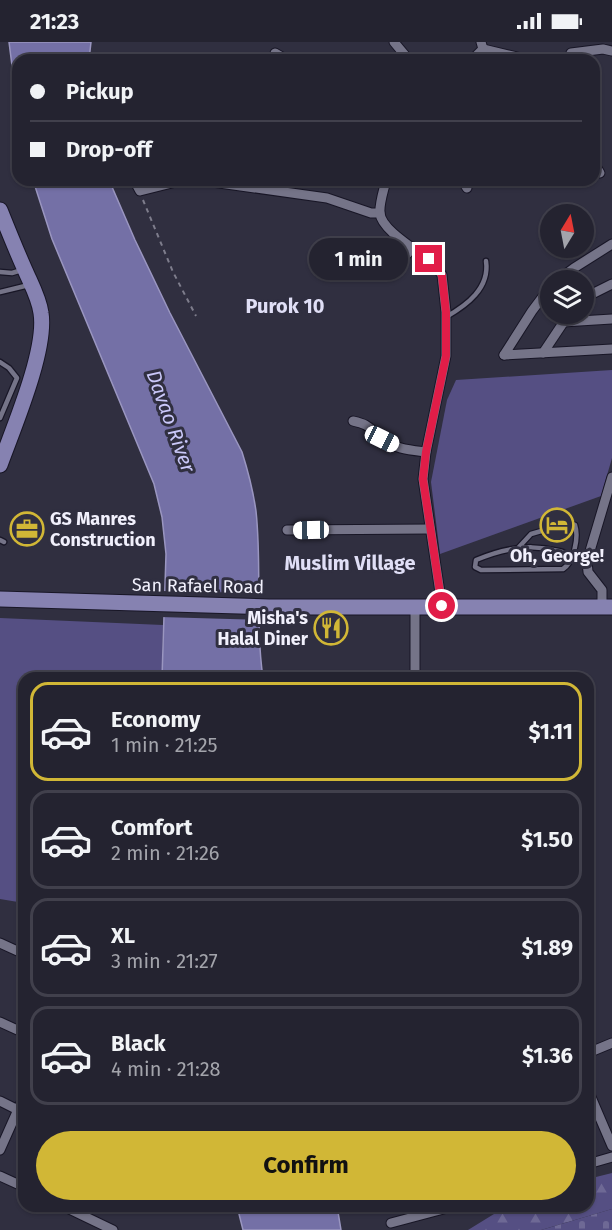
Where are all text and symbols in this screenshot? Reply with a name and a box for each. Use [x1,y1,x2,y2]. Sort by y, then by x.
text: 21:23 [30,8,79,35]
text: Pickup [66,78,134,105]
text: Drop-off [66,136,152,163]
north arrow [540,204,594,258]
map controls [540,204,594,324]
callout: 1 min [309,238,408,280]
route end [415,245,442,272]
text: 1 min [334,247,383,271]
button: layers [540,270,594,324]
district label: Purok 10 [246,294,324,318]
water label: Davao River [141,367,201,477]
car [362,423,402,455]
hotel icon: Oh, George! [539,507,575,543]
place label: GS Manres Construction [50,508,156,551]
office icon: GS Manres Construction [9,511,45,547]
car [293,521,329,539]
place label: Oh, George! [510,545,604,567]
district label: Muslim Village [284,551,416,575]
street label: San Rafael Road [132,574,264,598]
route start [428,592,455,619]
place label: Misha's Halal Diner [217,607,309,650]
restaurant icon: Misha's Halal Diner [313,610,349,646]
icon: car [39,705,93,759]
text: Economy [111,706,200,733]
text: $1.11 [528,718,573,745]
text: 1 min · 21:25 [111,733,218,757]
icon: car [39,813,93,867]
text: Comfort [111,814,192,841]
text: $1.50 [521,826,573,853]
text: 2 min · 21:26 [111,841,220,865]
icon: car [39,921,93,975]
text: XL [111,922,135,949]
text: $1.89 [521,934,573,961]
text: 3 min · 21:27 [111,949,218,973]
icon: car [39,1029,93,1083]
text: Black [111,1030,166,1057]
text: $1.36 [522,1042,573,1069]
text: 4 min · 21:28 [111,1057,221,1081]
button: Confirm [36,1131,576,1200]

